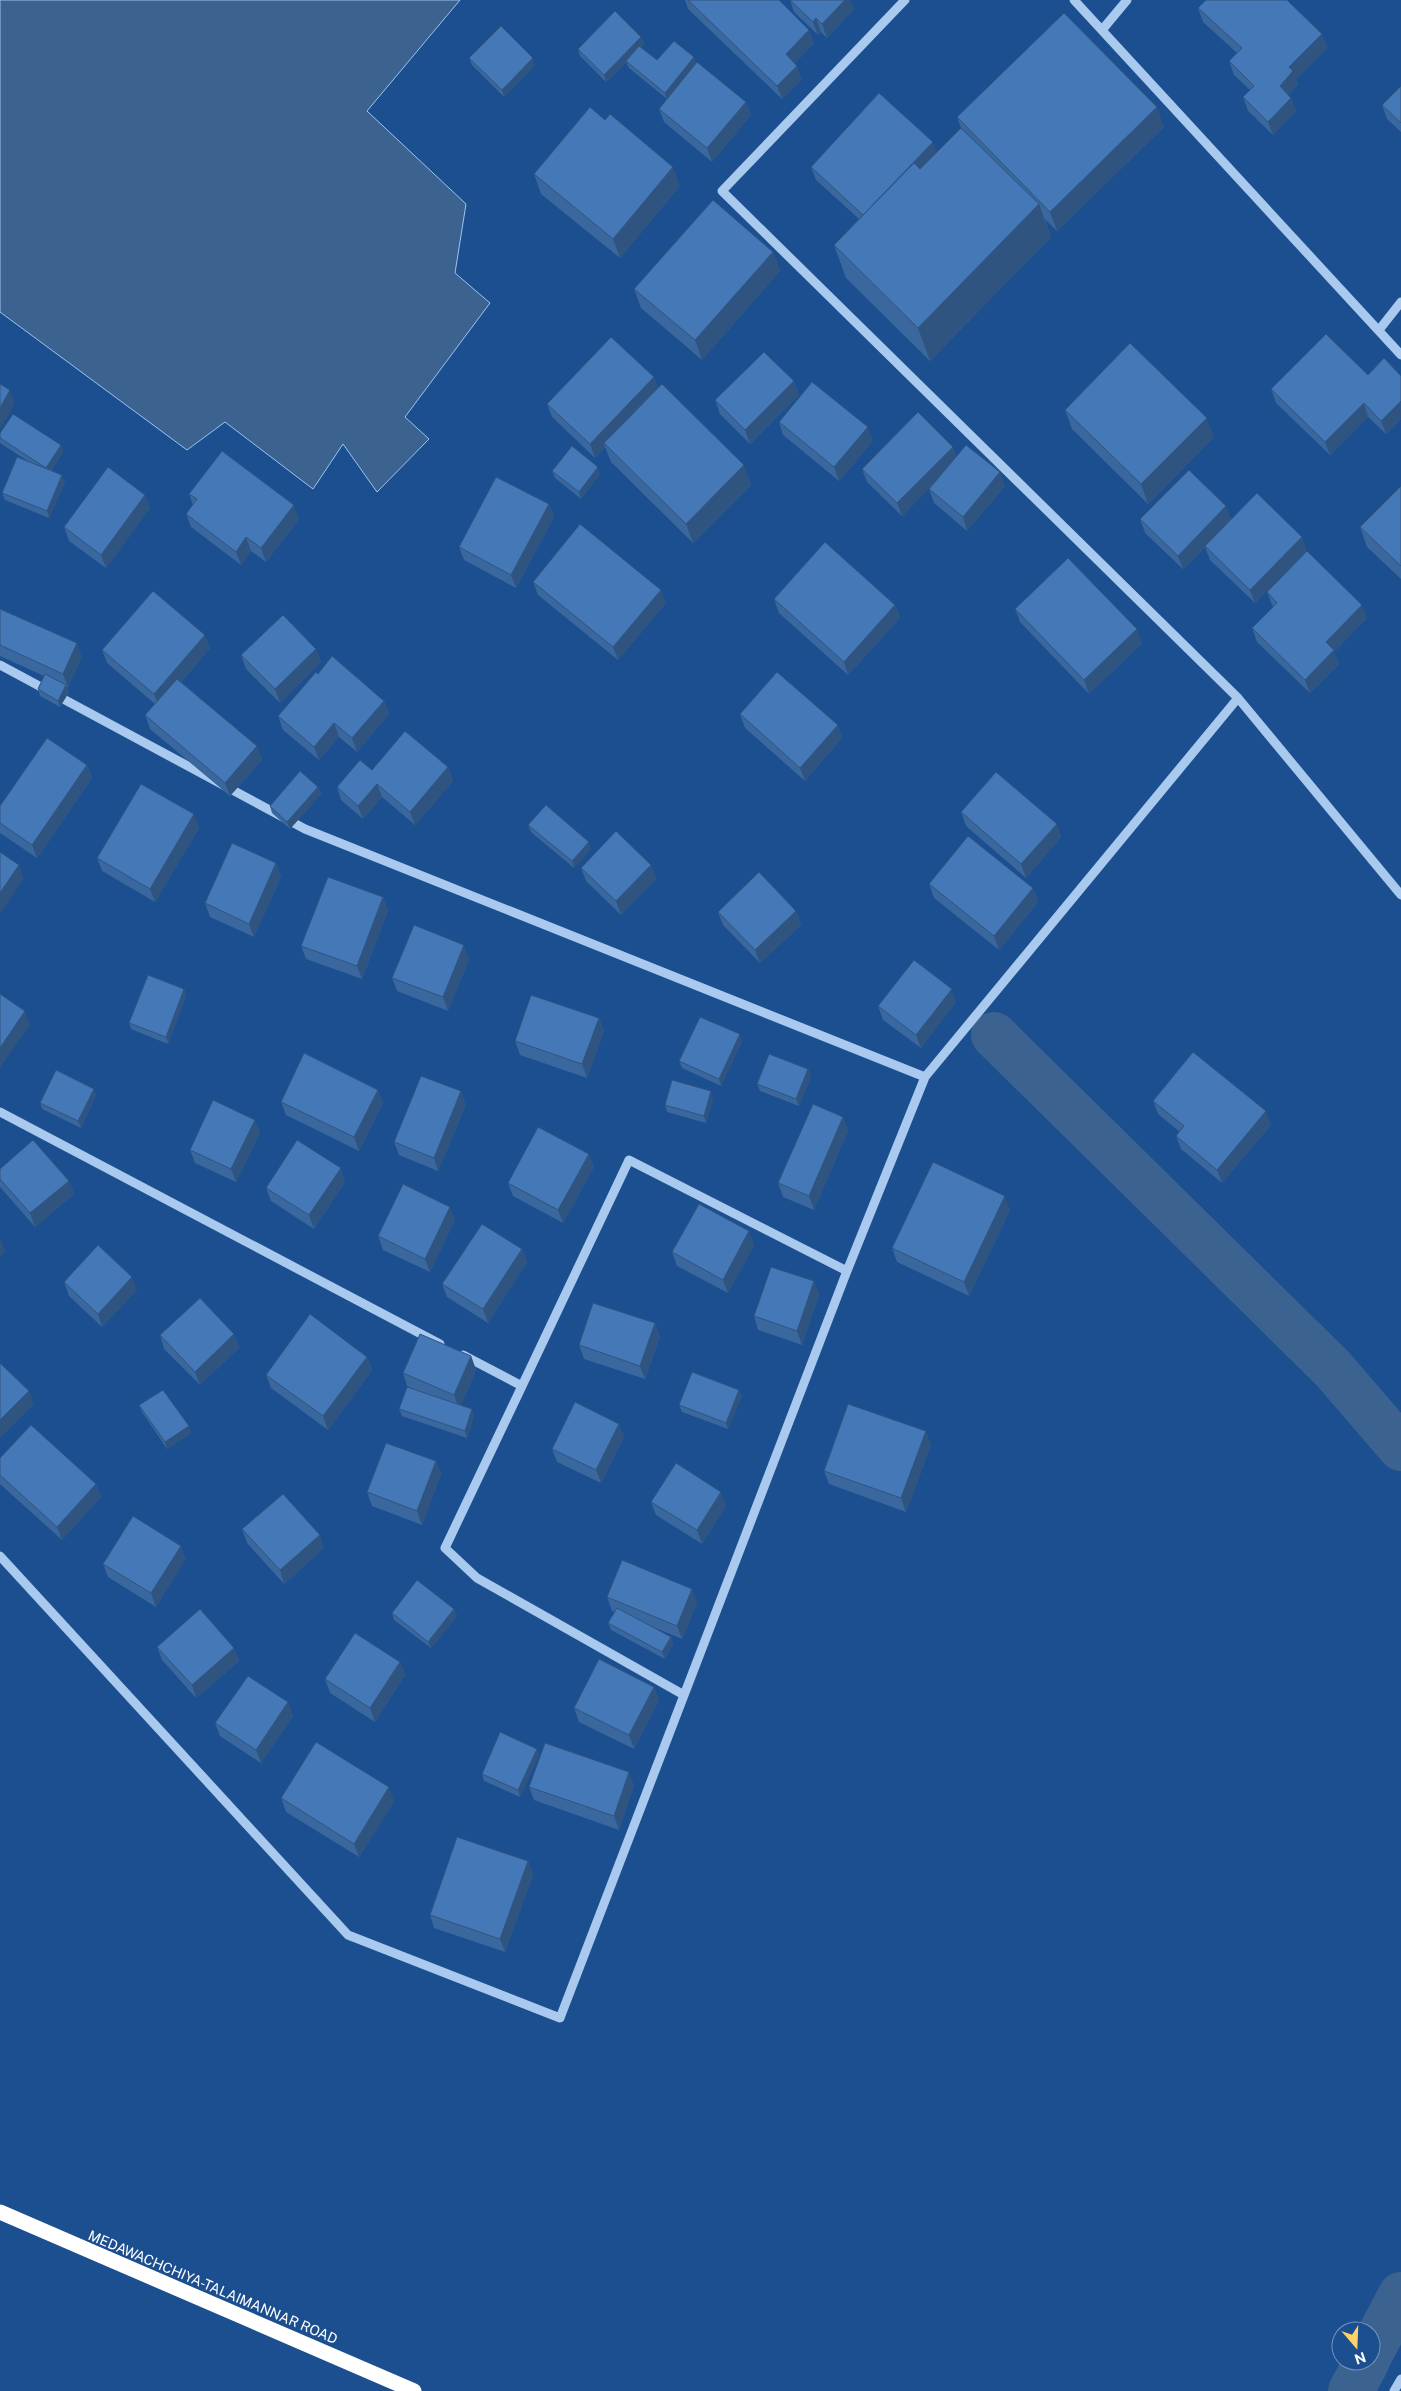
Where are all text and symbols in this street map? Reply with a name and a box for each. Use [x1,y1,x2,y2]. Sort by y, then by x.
street label: MEDAWACHCHIYA-TALAIMANNAR ROAD [86,2227,340,2347]
north arrow [1331,2321,1381,2371]
text: N [1352,2349,1368,2368]

